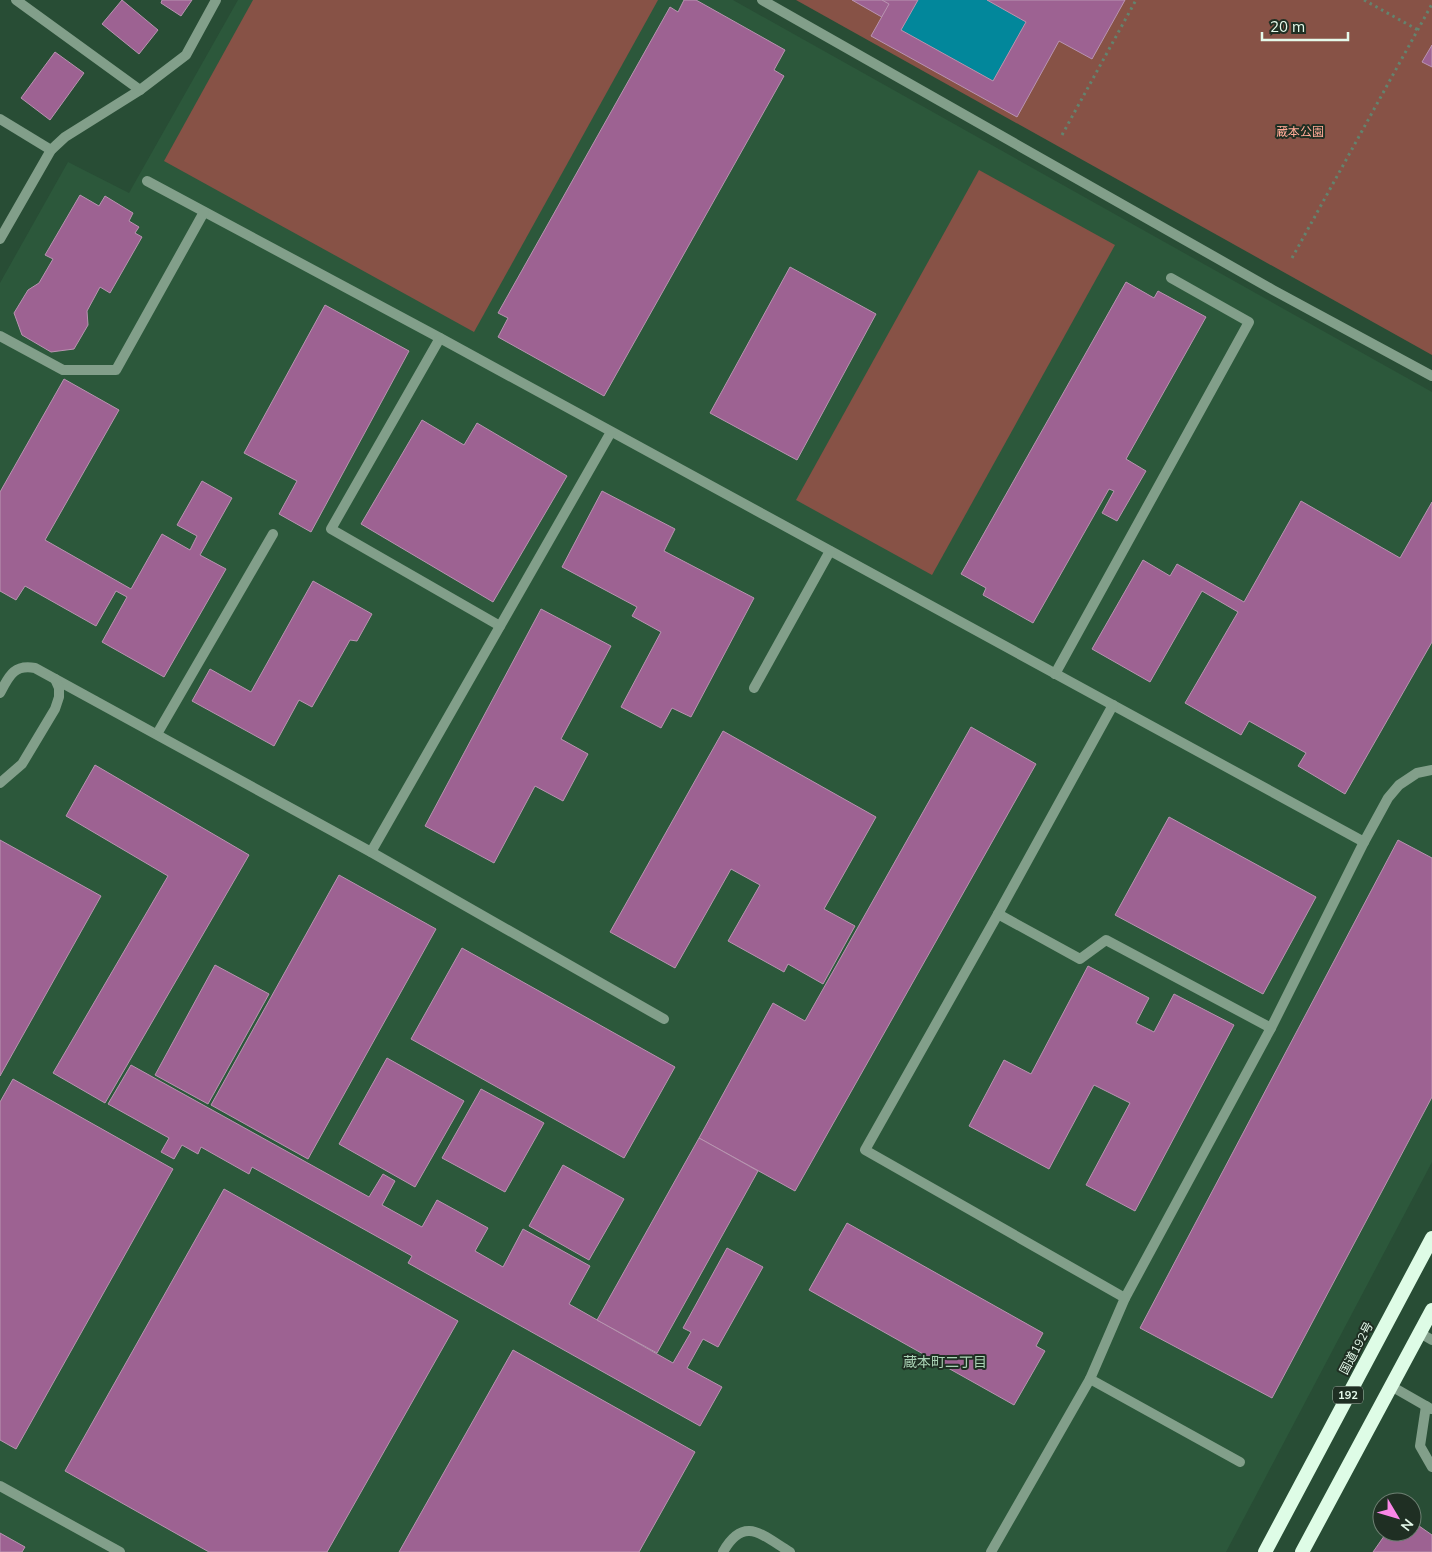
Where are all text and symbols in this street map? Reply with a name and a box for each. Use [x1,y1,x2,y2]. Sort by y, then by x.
scale bar [1262,10,1348,42]
text: 20 m [1270,17,1305,36]
park label: 蔵本公園 [1276,124,1324,139]
street label: 国道192号 [1336,1319,1376,1377]
district label: 蔵本町二丁目 [903,1353,987,1371]
road number: 192 [1333,1386,1363,1404]
north arrow [1372,1492,1422,1542]
text: N [1397,1515,1418,1535]

